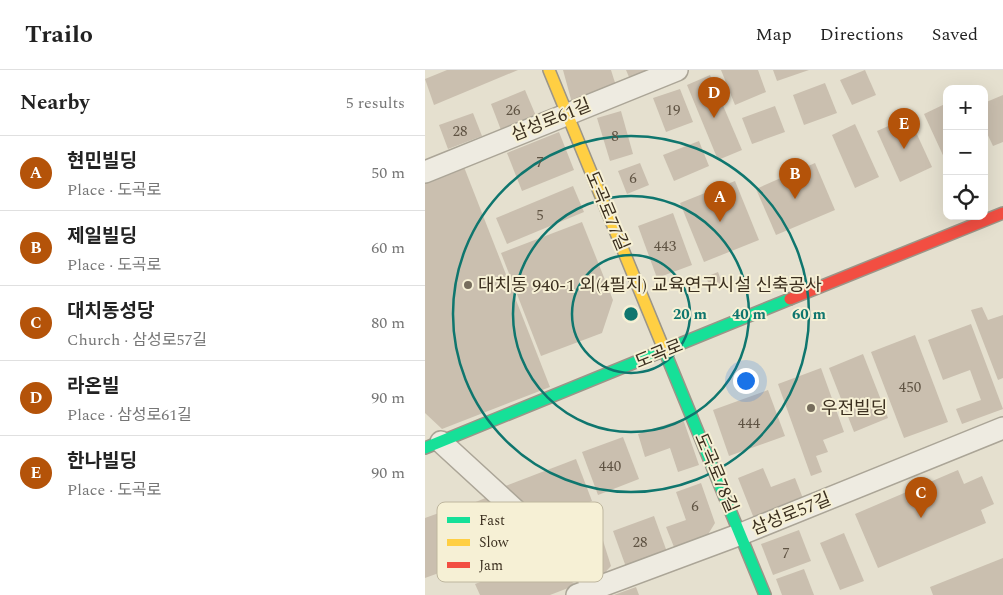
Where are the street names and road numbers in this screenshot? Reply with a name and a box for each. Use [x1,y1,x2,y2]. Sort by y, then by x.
street label: 삼성로61길 [507,92,595,148]
street label: 도곡로77길 [578,167,636,255]
street label: 도곡로 [631,332,687,376]
street label: 도곡로78길 [687,429,745,517]
street label: 삼성로57길 [747,486,835,542]

